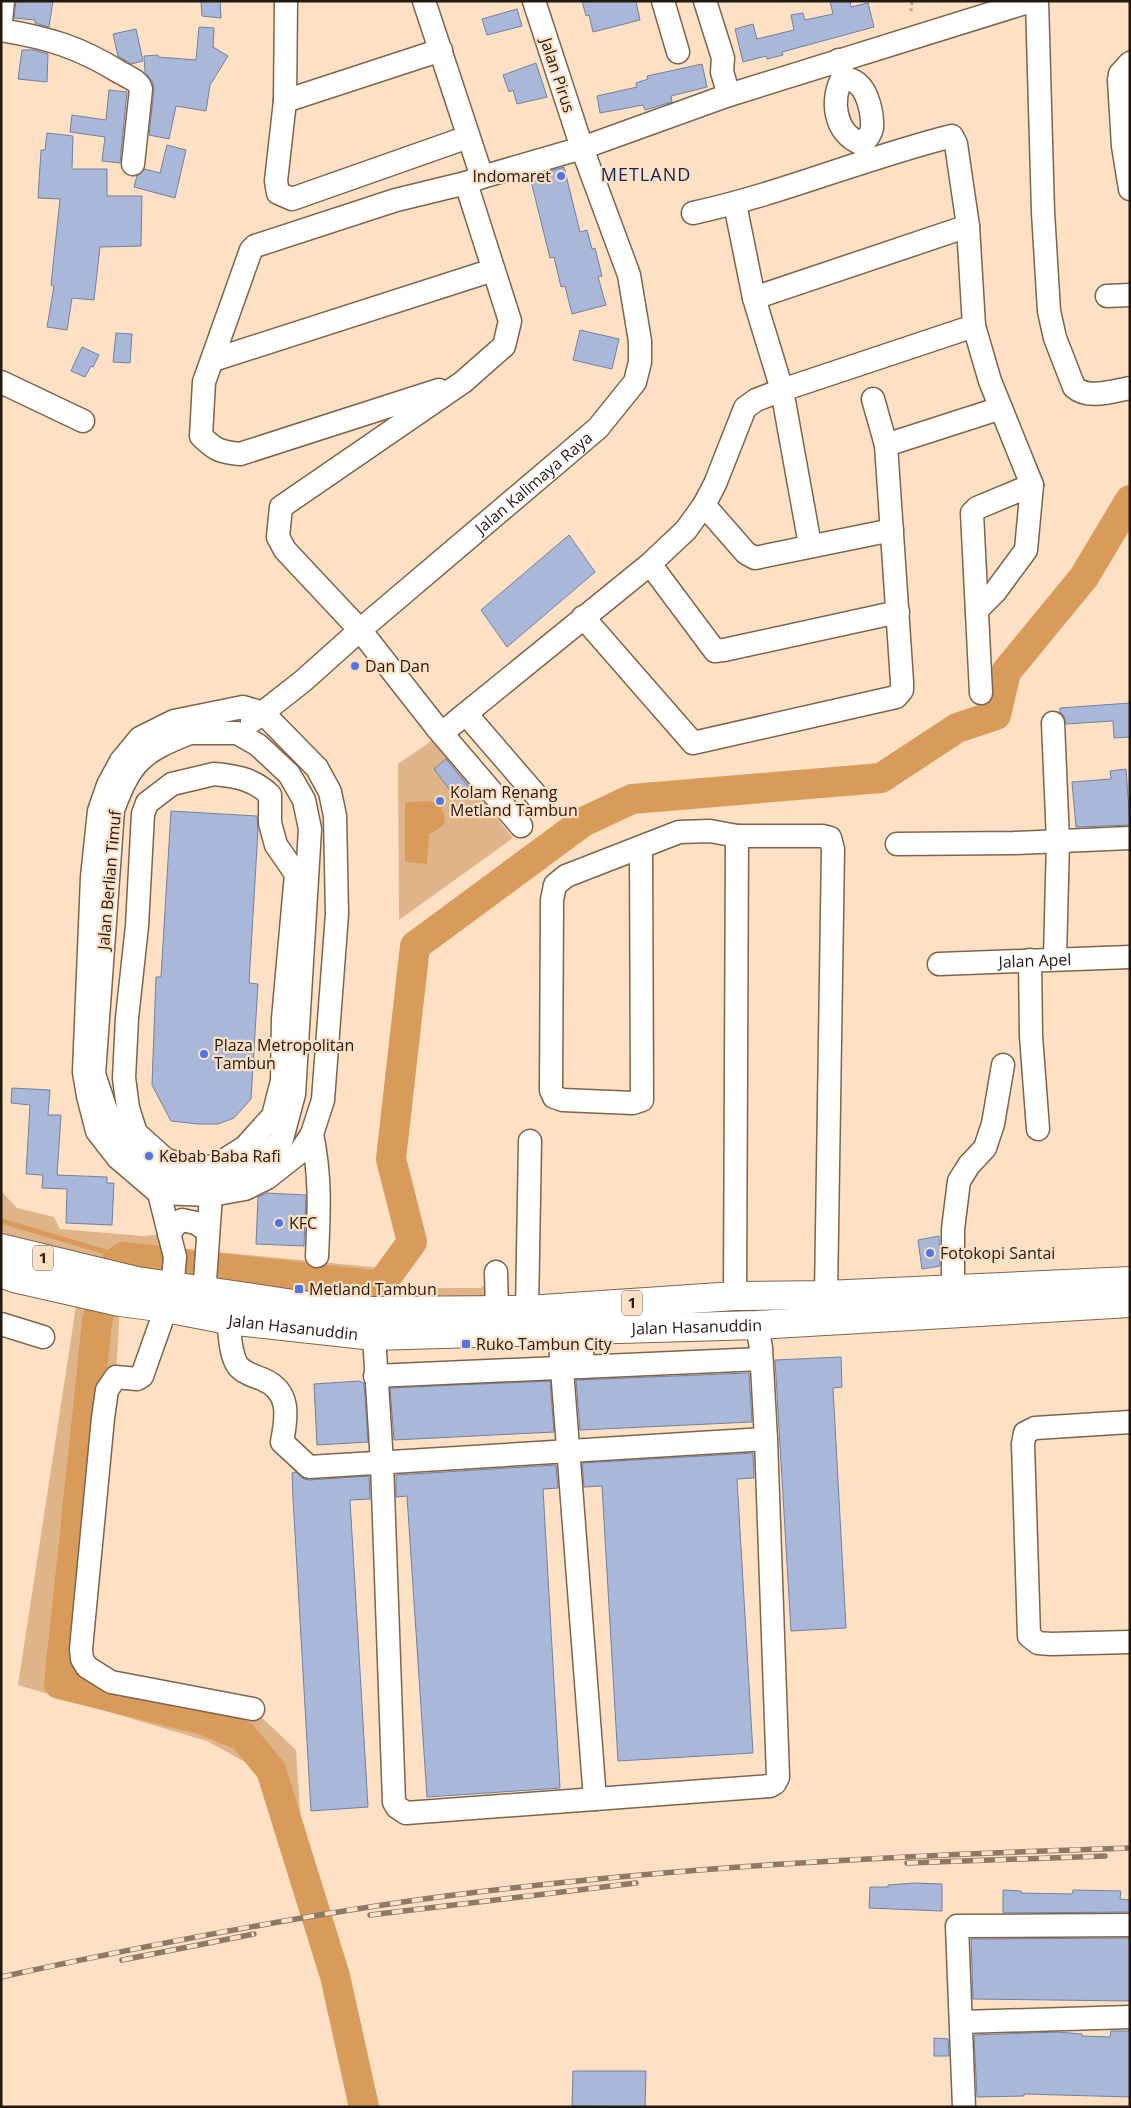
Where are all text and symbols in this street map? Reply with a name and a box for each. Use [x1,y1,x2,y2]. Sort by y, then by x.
street label: Jalan Pirus [535,33,580,115]
district label: METLAND [601,162,691,186]
place label: Indomaret [472,165,551,187]
marker: Indomaret [555,170,567,182]
street label: Jalan Kalimaya Raya [469,427,597,540]
place label: Dan Dan [365,655,430,677]
marker: Dan Dan [349,660,361,672]
place label: Kolam Renang Metland Tambun [450,781,578,821]
marker: Kolam Renang Metland Tambun [434,795,446,807]
street label: Jalan Berlian Timuf [92,808,126,953]
street label: Jalan Apel [996,948,1072,973]
place label: Plaza Metropolitan Tambun [214,1034,354,1074]
marker: Plaza Metropolitan Tambun [198,1048,210,1060]
place label: Kebab Baba Rafi [159,1145,281,1167]
marker: Kebab Baba Rafi [143,1150,155,1162]
place label: KFC [289,1212,317,1234]
marker: KFC [273,1217,285,1229]
place label: Fotokopi Santai [940,1242,1055,1264]
road number: 1 [33,1246,53,1270]
marker: Fotokopi Santai [924,1247,936,1259]
place label: Metland Tambun [309,1278,437,1300]
marker: Metland Tambun [293,1283,305,1295]
road number: 1 [622,1290,642,1316]
street label: Jalan Hasanuddin [225,1309,359,1345]
street label: Jalan Hasanuddin [629,1314,763,1340]
place label: Ruko Tambun City [476,1333,613,1355]
marker: Ruko Tambun City [460,1338,472,1350]

